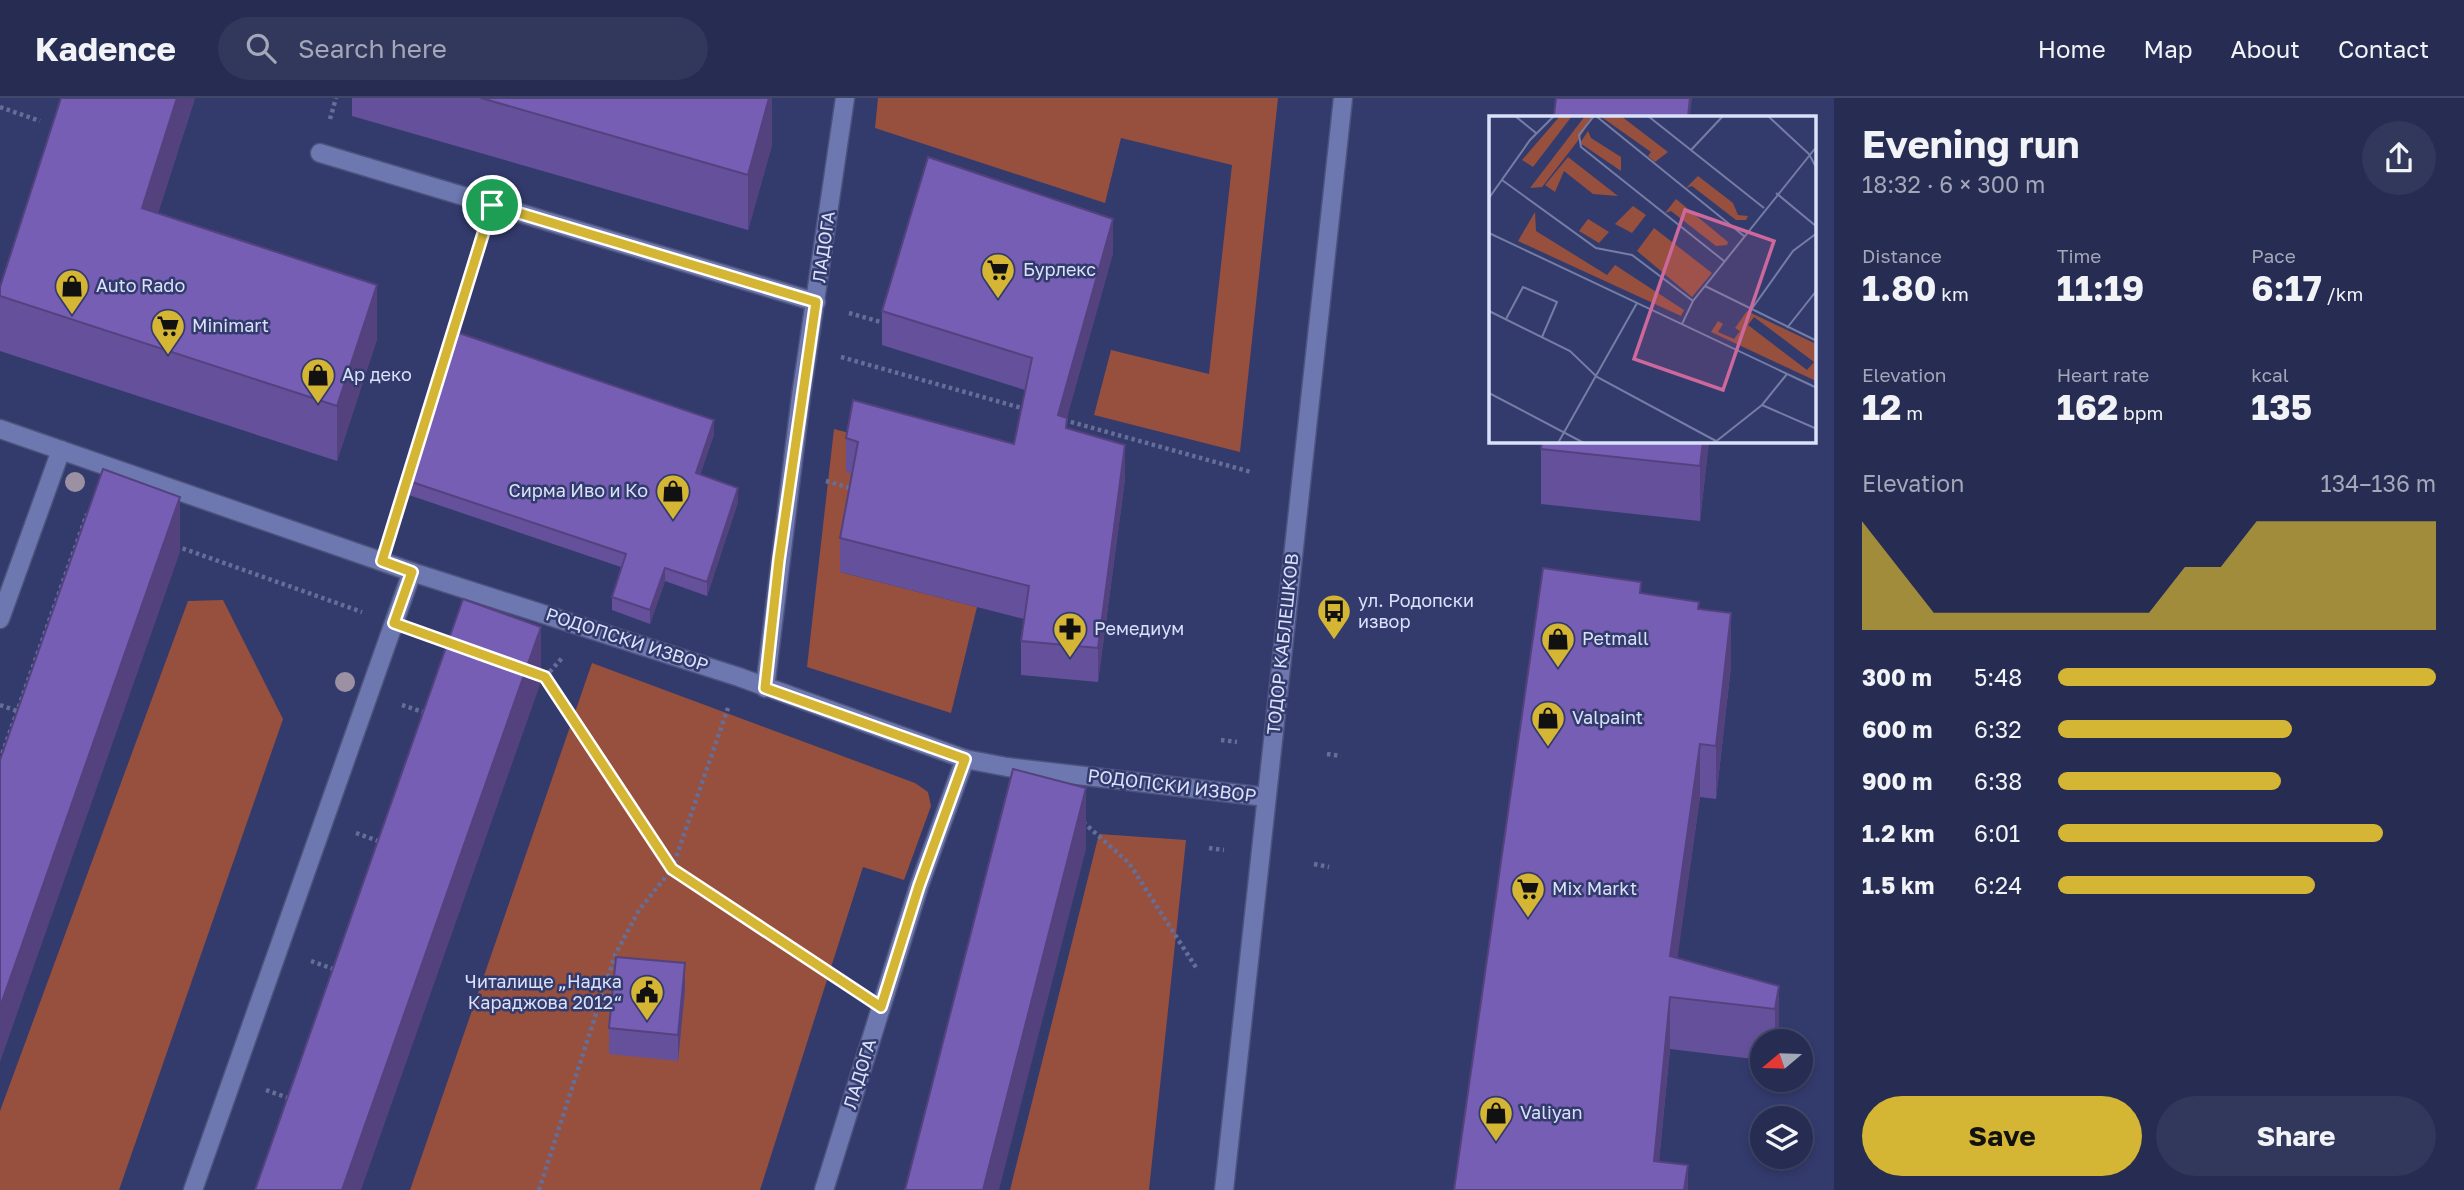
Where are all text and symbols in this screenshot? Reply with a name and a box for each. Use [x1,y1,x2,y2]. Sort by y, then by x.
search box [218,17,708,80]
text: Kadence [35,29,176,68]
icon: search [242,29,280,67]
text: Search here [298,33,447,64]
text: Home [2038,34,2106,63]
text: Map [2144,34,2193,63]
text: About [2231,34,2300,63]
text: Contact [2338,34,2429,63]
inset map [1489,116,1816,443]
text: Evening run [1862,121,2080,166]
button: share [2362,121,2436,195]
text: 18:32 · 6 × 300 m [1862,170,2045,198]
pin [462,175,522,235]
icon: arrive [473,186,511,224]
street label: ЛАДОГА [807,210,839,284]
text: Distance [1862,244,1942,267]
text: Time [2057,244,2101,267]
text: Pace [2251,244,2296,267]
supermarket icon: Бурлекс [979,251,1017,300]
place label: Бурлекс [1023,258,1096,280]
shop icon: Auto Rado [53,267,91,316]
text: 1.80 [1862,267,1936,309]
text: 11:19 [2057,267,2144,309]
text: 6:17 [2251,267,2322,309]
place label: Auto Rado [96,274,185,296]
text: km [1936,282,1969,305]
text: /km [2322,282,2363,305]
supermarket icon: Minimart [149,307,187,356]
place label: Minimart [192,314,269,336]
shop icon: Ар деко [299,356,337,405]
place label: Ар деко [342,363,412,385]
text: Elevation [1862,363,1947,386]
text: Heart rate [2057,363,2149,386]
text: kcal [2251,363,2289,386]
text: 12 [1862,386,1901,428]
text: 162 [2057,386,2118,428]
text: 135 [2251,386,2312,428]
text: m [1901,401,1923,424]
text: bpm [2118,401,2163,424]
text: Elevation [1862,469,1964,497]
text: 134–136 m [2321,469,2436,497]
shop icon: Сирма Иво и Ко [654,472,692,521]
place label: Сирма Иво и Ко [508,479,648,501]
street label: ТОДОР КАБЛЕШКОВ [1262,552,1302,736]
place label: ул. Родопски извор [1358,589,1474,632]
bus stop icon: ул. Родопски извор [1315,592,1353,641]
street label: РОДОПСКИ ИЗВОР [543,602,711,676]
pharmacy icon: Ремедиум [1051,610,1089,659]
place label: Ремедиум [1094,617,1184,639]
shop icon: Petmall [1539,620,1577,669]
place label: Petmall [1582,627,1649,649]
text: 300 m [1862,663,1932,691]
text: 5:48 [1974,663,2022,691]
shop icon: Valpaint [1529,699,1567,748]
place label: Valpaint [1572,706,1643,728]
text: 600 m [1862,715,1932,743]
text: 6:32 [1974,715,2022,743]
street label: РОДОПСКИ ИЗВОР [1087,764,1258,806]
text: 900 m [1862,767,1932,795]
text: 6:38 [1974,767,2022,795]
text: 1.2 km [1862,819,1934,847]
text: 6:01 [1974,819,2020,847]
supermarket icon: Mix Markt [1509,870,1547,919]
text: 1.5 km [1862,871,1934,899]
text: 6:24 [1974,871,2022,899]
place label: Mix Markt [1552,877,1637,899]
place label: Читалище „Надка Караджова 2012“ [465,970,622,1013]
public building icon: Читалище „Надка Караджова 2012“ [628,973,666,1022]
north arrow [1750,1029,1813,1092]
map controls [1750,1029,1813,1169]
street label: ЛАДОГА [838,1036,880,1111]
shop icon: Valiyan [1477,1094,1515,1143]
button: Save [1862,1096,2142,1176]
button: Share [2156,1096,2436,1176]
place label: Valiyan [1520,1101,1583,1123]
button: layers [1750,1106,1813,1169]

